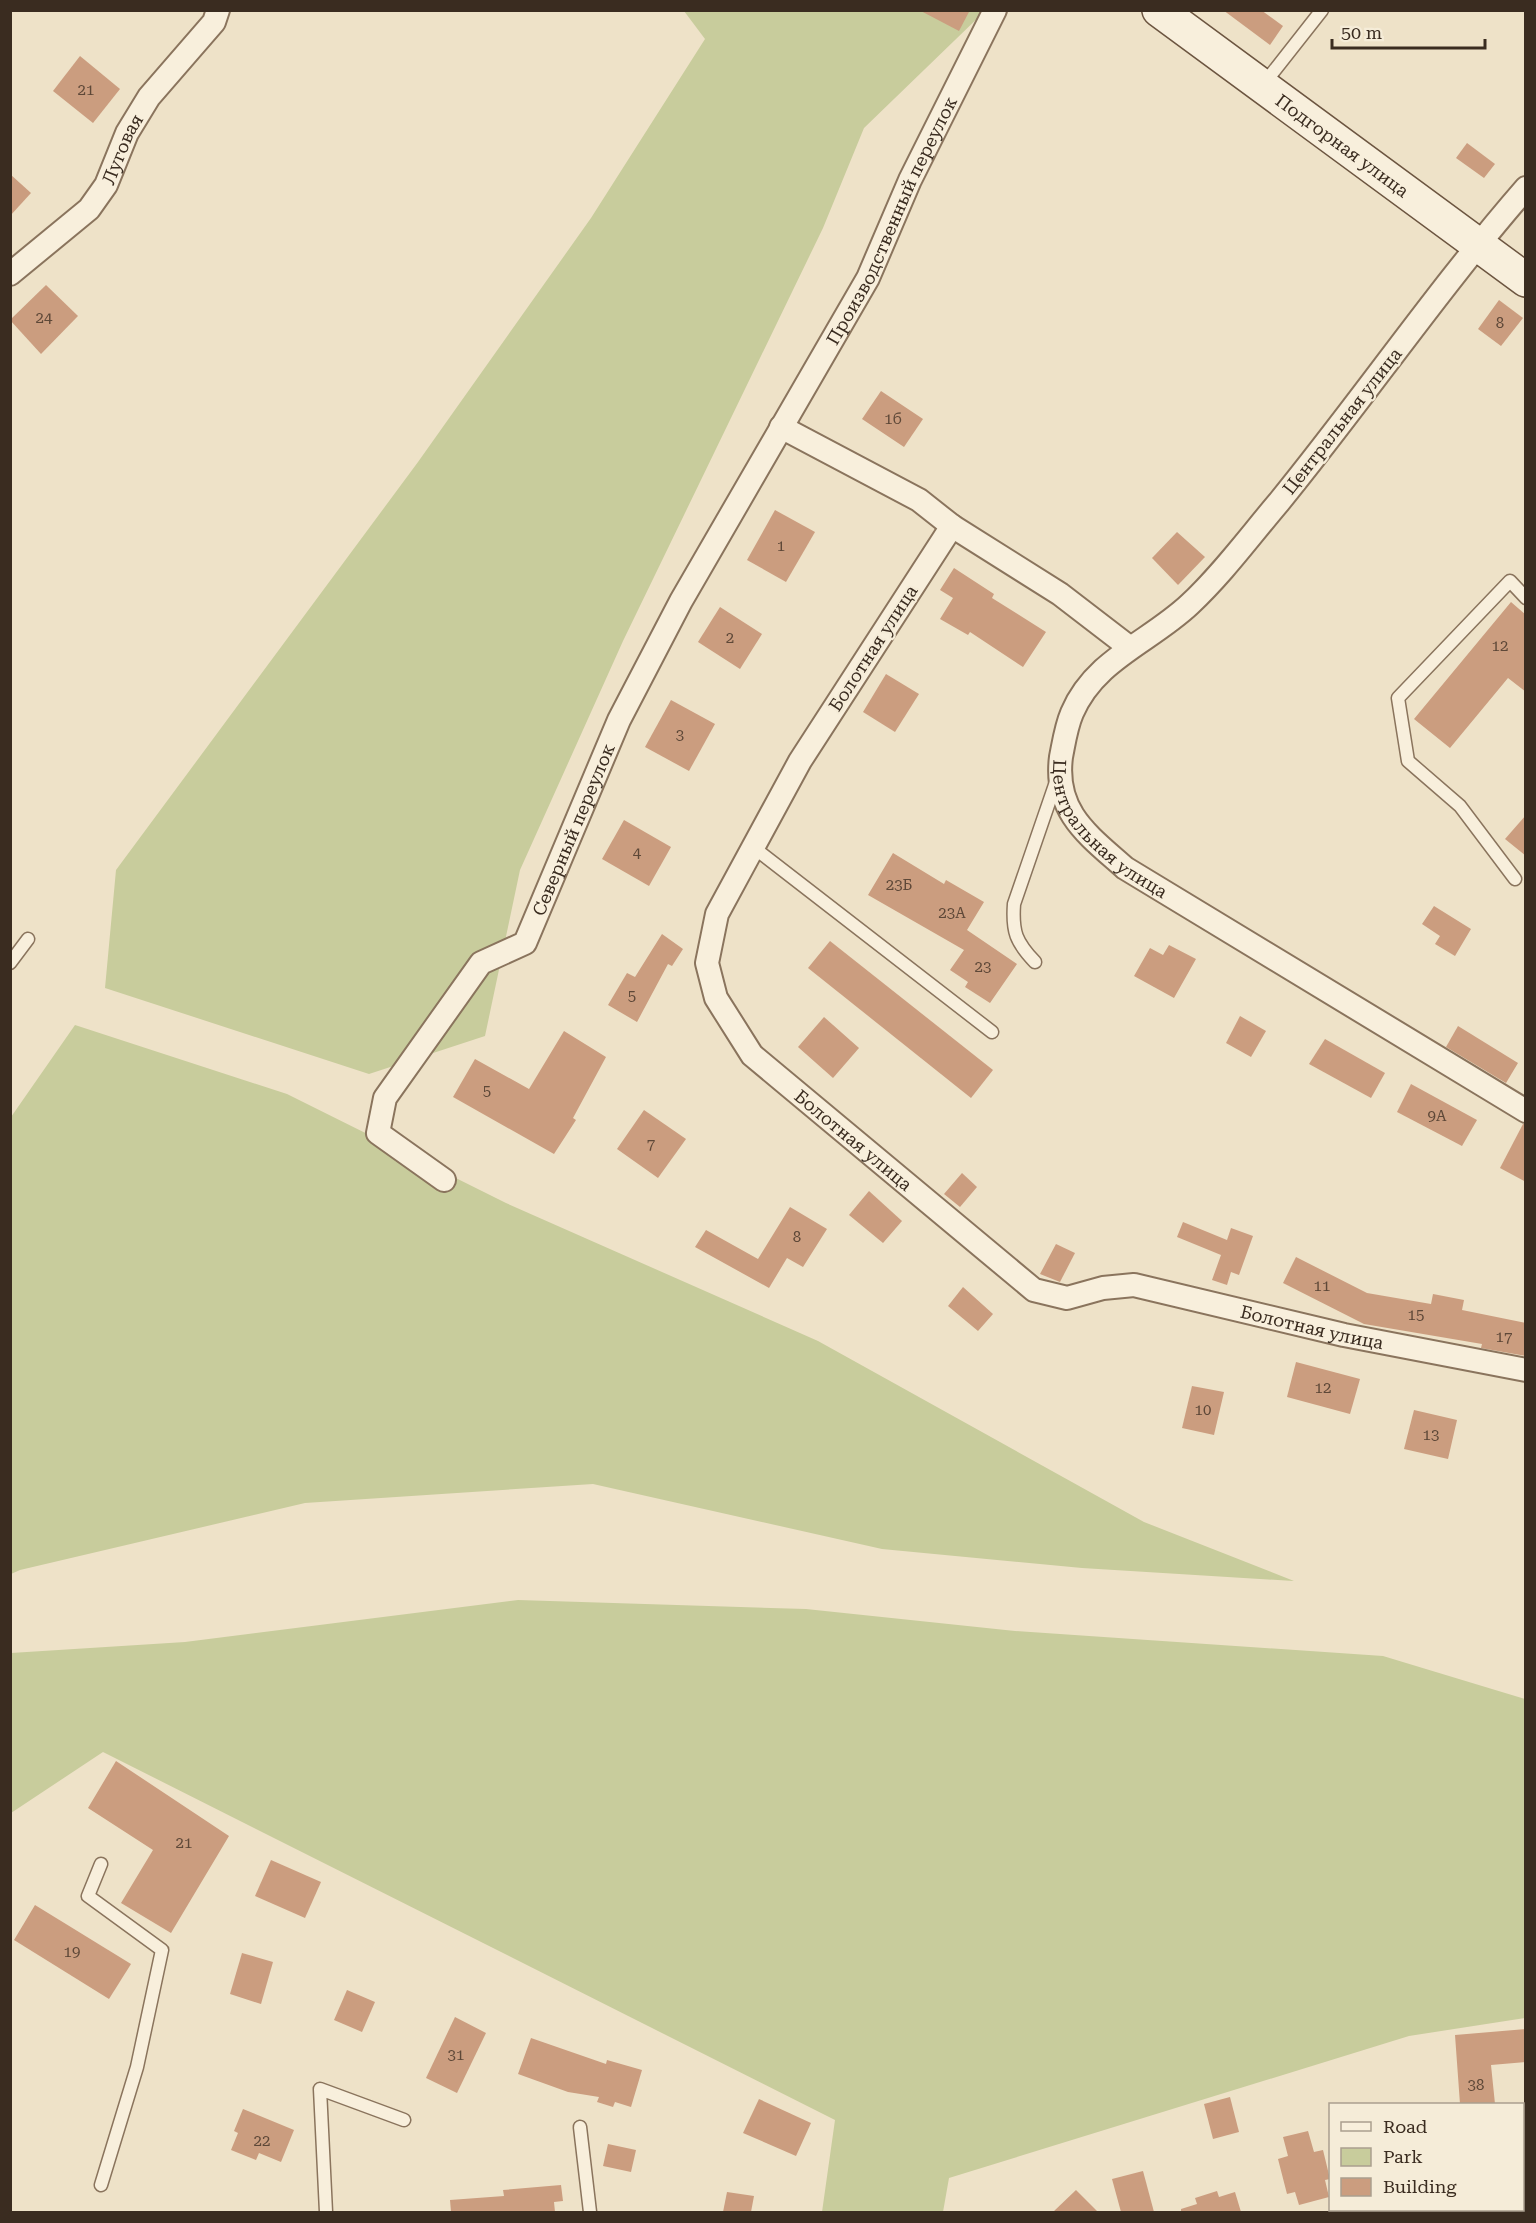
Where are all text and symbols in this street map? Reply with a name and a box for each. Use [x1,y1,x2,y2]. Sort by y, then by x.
scale bar [1332,12,1485,50]
text: 50 m [1341,22,1382,43]
house number: 21 [78,81,94,99]
street label: Подгорная улица [1272,89,1414,201]
street label: Производственный переулок [821,93,961,348]
street label: Луговая [97,110,147,187]
house number: 24 [36,309,53,327]
house number: 8 [1496,314,1504,332]
street label: Центральная улица [1278,343,1406,499]
house number: 1б [884,410,902,428]
house number: 1 [777,537,785,555]
street label: Болотная улица [824,581,922,715]
house number: 2 [726,629,734,647]
house number: 12 [1492,637,1508,655]
house number: 3 [676,726,684,744]
street label: Северный переулок [527,740,618,919]
street label: Центральная улица [1049,759,1172,902]
house number: 4 [633,844,642,862]
house number: 23Б [886,876,913,894]
house number: 23А [938,904,966,922]
house number: 23 [975,958,991,976]
house number: 5 [628,987,636,1005]
house number: 5 [483,1082,491,1100]
street label: Болотная улица [791,1085,917,1195]
house number: 9А [1428,1107,1447,1125]
house number: 7 [647,1135,655,1153]
house number: 8 [793,1228,801,1246]
house number: 11 [1314,1277,1330,1295]
street label: Болотная улица [1238,1300,1386,1353]
house number: 15 [1408,1306,1424,1324]
house number: 17 [1496,1328,1512,1346]
house number: 12 [1315,1379,1331,1397]
house number: 10 [1195,1401,1211,1419]
house number: 13 [1423,1426,1439,1444]
house number: 21 [176,1834,192,1852]
house number: 19 [64,1943,80,1961]
house number: 31 [448,2046,464,2064]
house number: 38 [1468,2076,1484,2094]
legend [1329,2103,1524,2211]
text: Road [1383,2116,1428,2137]
house number: 22 [254,2132,270,2150]
text: Park [1383,2146,1423,2167]
text: Building [1383,2176,1457,2197]

